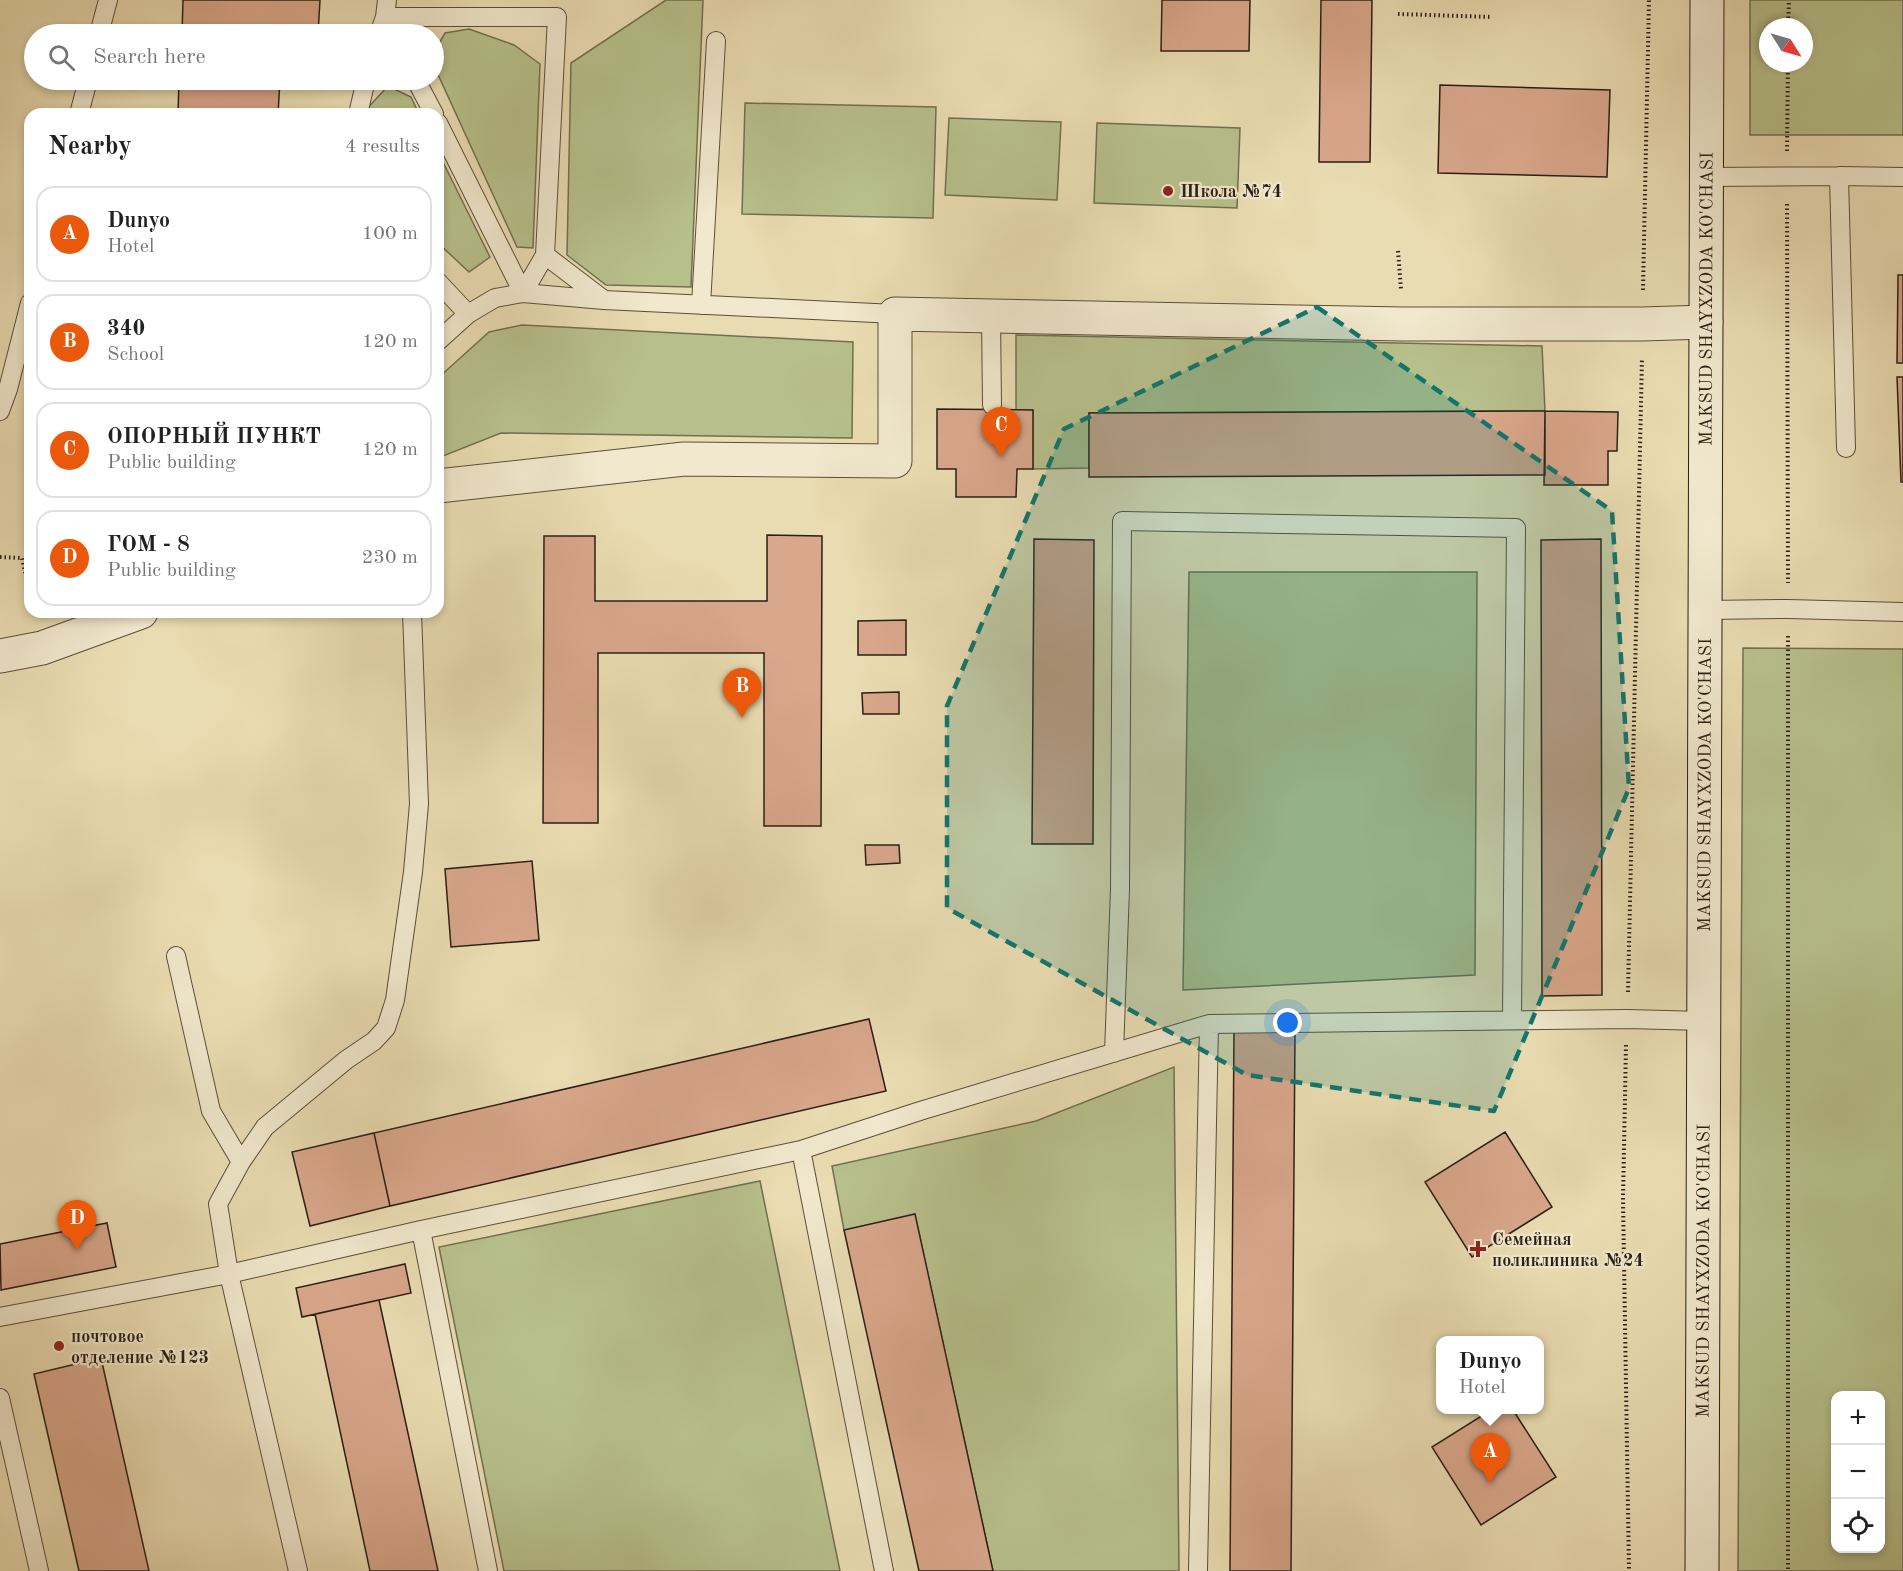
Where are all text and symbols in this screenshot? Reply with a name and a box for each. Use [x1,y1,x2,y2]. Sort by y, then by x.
north arrow [1759,18,1813,72]
search box [24,24,444,90]
icon: search [45,41,78,74]
text: Search here [93,46,206,68]
text: Nearby [48,134,132,160]
text: 4 results [345,137,420,157]
street label: MAKSUD SHAYXZODA KO'CHASI [1698,152,1717,446]
place label: Школа №74 [1180,183,1282,201]
marker: Школа №74 [1161,184,1175,198]
text: Dunyo [107,210,170,232]
text: A [62,224,77,244]
text: 100 m [362,224,418,244]
text: Hotel [107,237,154,257]
text: 340 [107,318,145,340]
text: B [62,332,77,352]
text: 120 m [362,332,418,352]
text: School [107,345,164,365]
pin: C [982,408,1020,457]
text: ОПОРНЫЙ ПУНКТ [107,426,321,448]
text: C [63,440,76,460]
text: 120 m [362,440,418,460]
text: Public building [107,453,236,473]
text: ГОМ - 8 [107,534,190,556]
text: D [62,548,77,568]
text: 230 m [362,548,418,568]
text: Public building [107,561,236,581]
street label: MAKSUD SHAYXZODA KO'CHASI [1696,638,1715,932]
pin: B [722,668,762,718]
your location [1273,1008,1302,1037]
street label: MAKSUD SHAYXZODA KO'CHASI [1694,1124,1713,1418]
pin: D [58,1200,97,1250]
place label: Семейная поликлиника №24 [1492,1231,1644,1270]
marker: Семейная поликлиника №24 [1469,1240,1487,1258]
place label: почтовое отделение №123 [71,1328,209,1367]
popup [1436,1336,1544,1414]
marker: почтовое отделение №123 [52,1339,66,1353]
text: Dunyo [1458,1351,1522,1373]
text: Hotel [1458,1378,1506,1398]
map controls [1831,1391,1885,1553]
button: + [1831,1391,1885,1445]
pin: A [1470,1434,1510,1483]
button: − [1831,1445,1885,1499]
button: locate [1831,1499,1885,1553]

